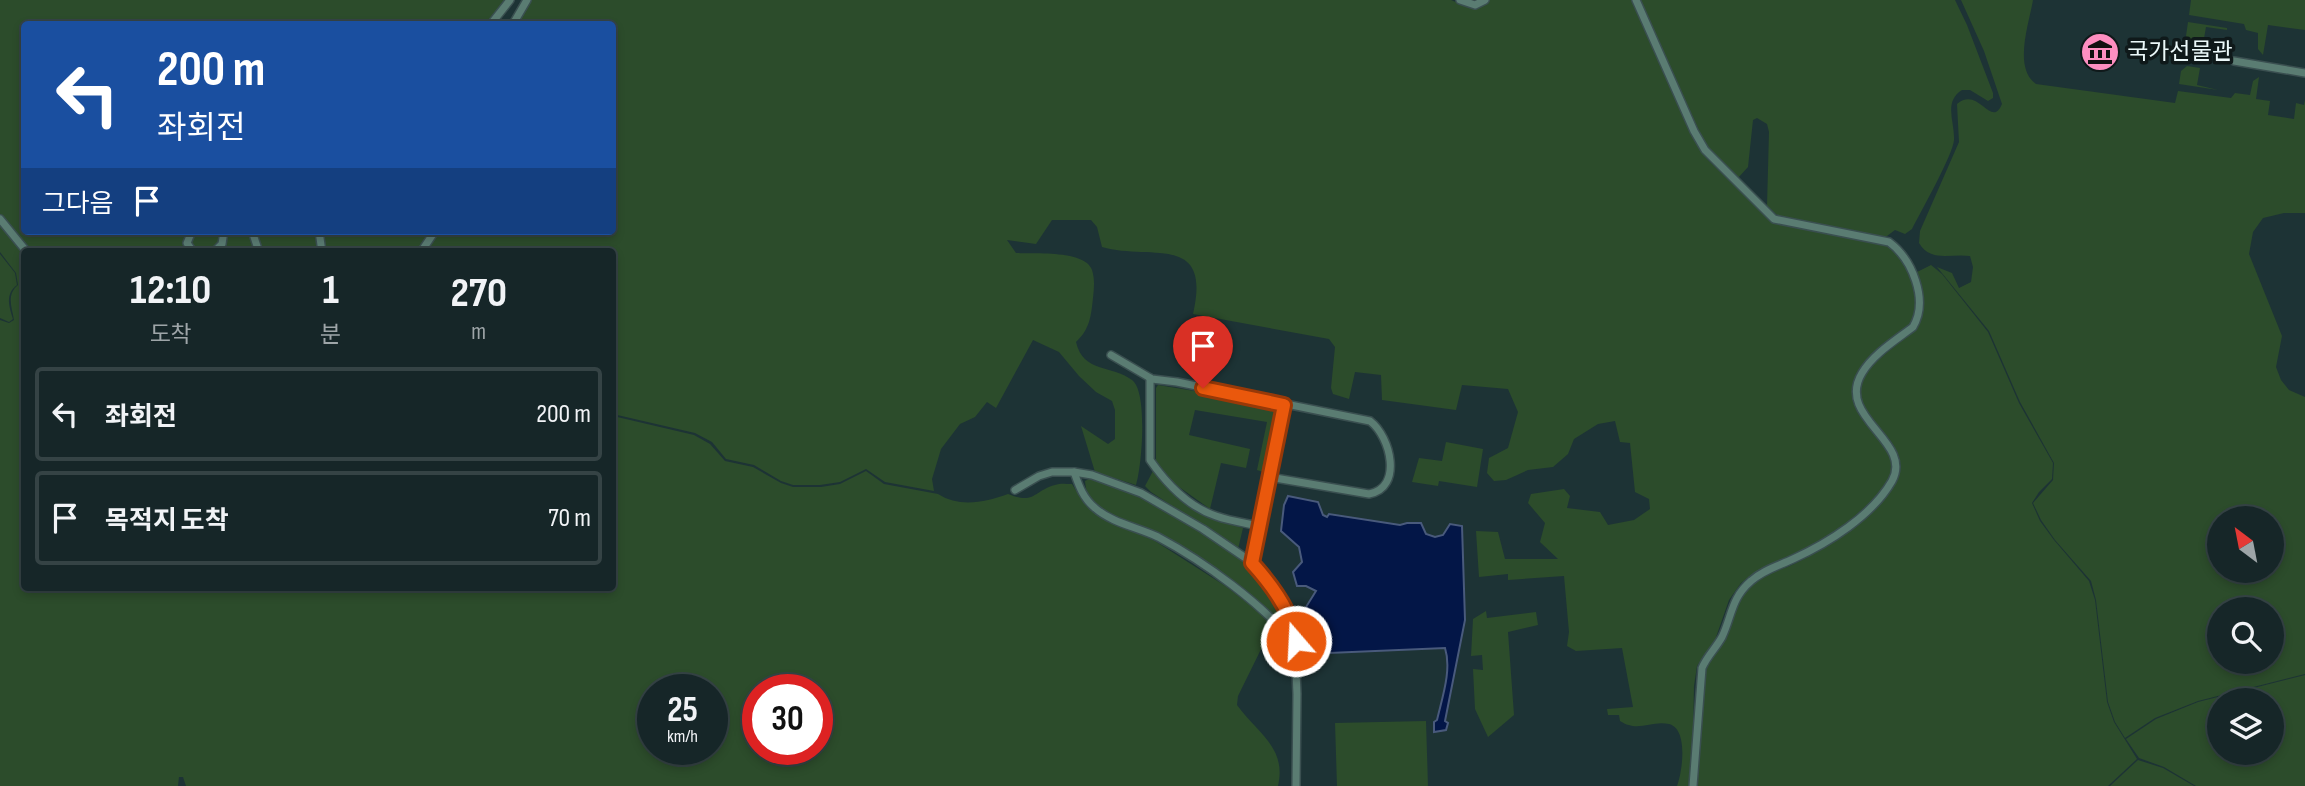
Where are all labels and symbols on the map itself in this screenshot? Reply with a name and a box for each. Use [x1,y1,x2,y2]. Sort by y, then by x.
museum icon: 국가선물관 [2079,31,2121,73]
place label: 국가선물관 [2127,38,2233,66]
pin [1173,316,1233,388]
north arrow [2207,506,2284,583]
position arrow [1259,604,1333,678]
speed limit sign: 30 [742,674,833,765]

